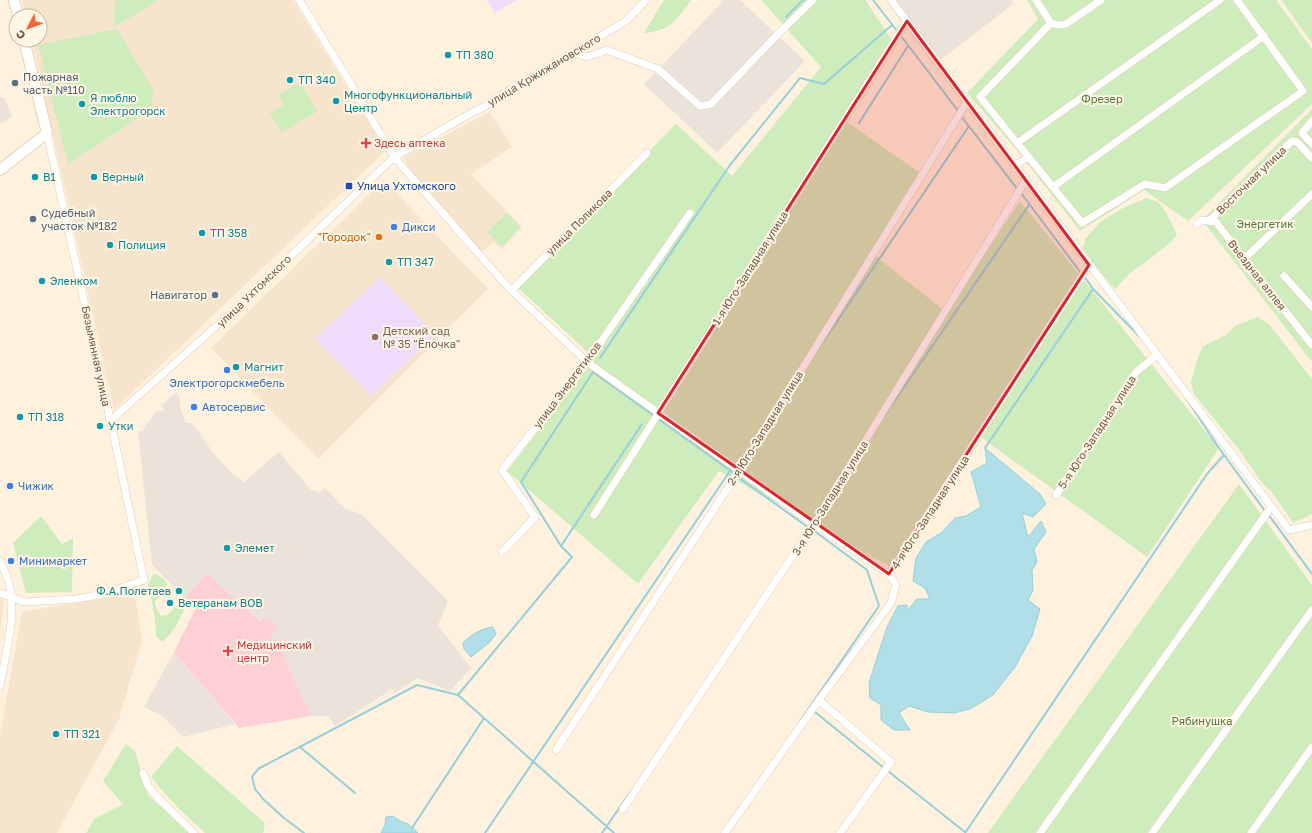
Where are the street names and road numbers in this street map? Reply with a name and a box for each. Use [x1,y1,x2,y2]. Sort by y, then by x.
street label: улица Кржижановского [485,30,603,108]
street label: Восточная улица [1213,143,1288,216]
street label: улица Поликова [543,186,614,257]
street label: 1-я Юго-Западная улица [709,208,790,327]
street label: Въездная аллея [1226,237,1289,313]
street label: улица Ухтомского [214,252,294,329]
street label: Безымянная улица [79,304,114,407]
street label: улица Энергетиков [530,339,603,430]
street label: 2-я Юго-Западная улица [724,368,805,487]
street label: 5-я Юго-Западная улица [1055,373,1138,491]
street label: 3-я Юго-Западная улица [789,438,870,557]
street label: 4-я Юго-Западная улица [888,452,971,571]

